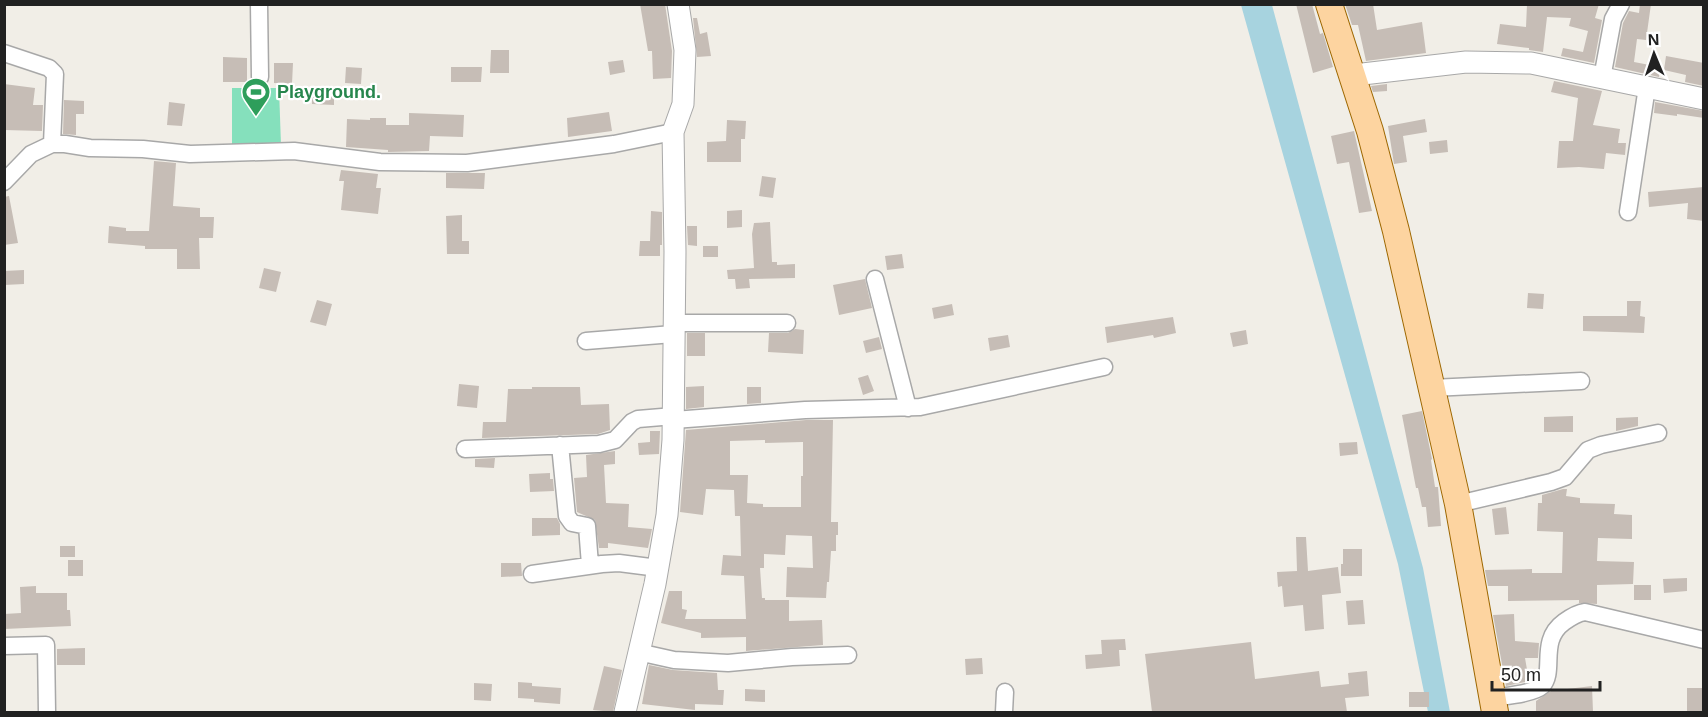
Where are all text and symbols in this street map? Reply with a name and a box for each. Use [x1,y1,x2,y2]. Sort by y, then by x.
north arrow [1624,24,1684,84]
text: N [1647,31,1660,48]
sports icon: Playground. [240,76,272,118]
place label: Playground. [277,82,381,102]
scale bar [1492,654,1600,692]
text: 50 m [1501,665,1541,685]

